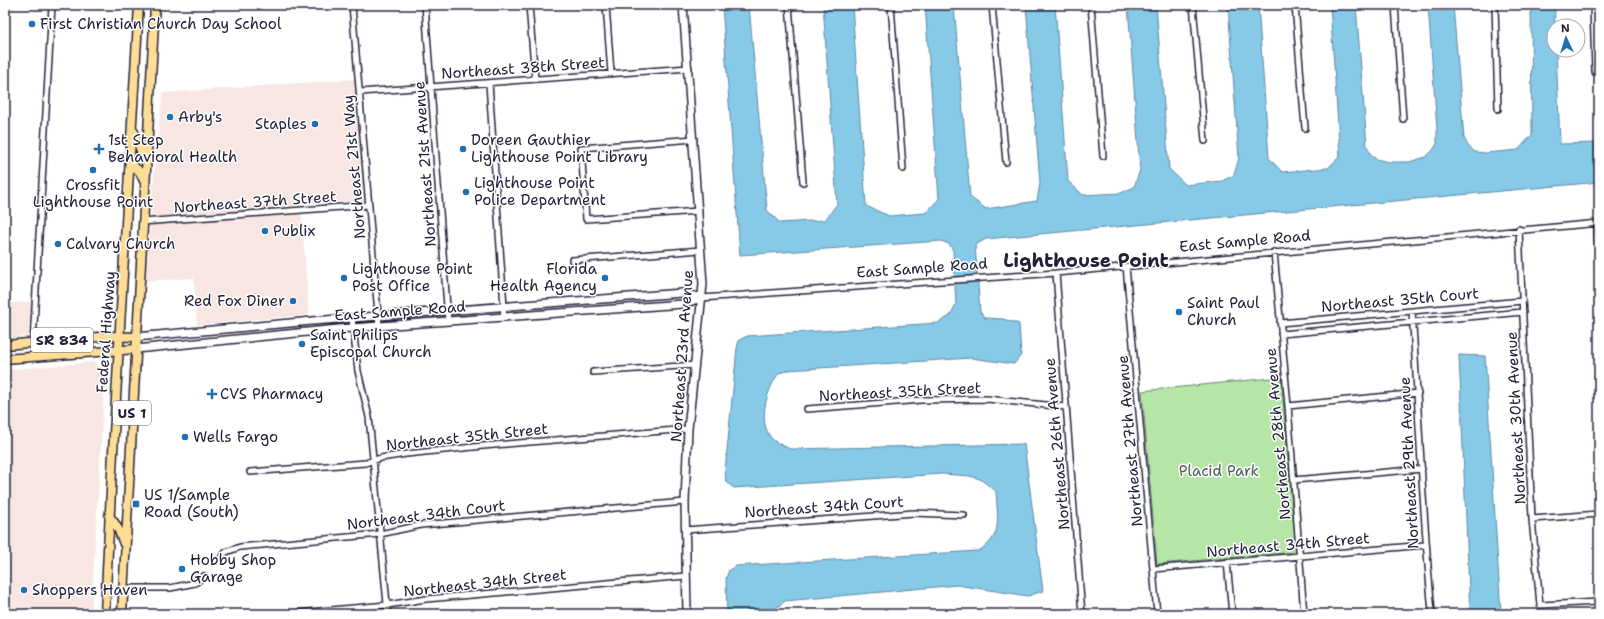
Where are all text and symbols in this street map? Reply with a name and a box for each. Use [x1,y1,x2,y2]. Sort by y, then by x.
place label: First Christian Church Day School [40,14,282,34]
north arrow [1546,18,1586,58]
marker: First Christian Church Day School [27,19,37,29]
text: N [1560,21,1570,36]
street label: Northeast 38th Street [441,52,605,84]
street label: Northeast 21st Avenue [409,81,441,247]
street label: Northeast 21st Way [338,94,370,240]
place label: Arby's [178,107,222,127]
marker: Arby's [165,112,175,122]
place label: Staples [255,114,307,134]
marker: Staples [310,119,320,129]
place label: 1st Step Behavioral Health [108,130,237,167]
place label: Doreen Gauthier Lighthouse Point Library [471,130,648,167]
marker: 1st Step Behavioral Health [93,143,105,155]
marker: Doreen Gauthier Lighthouse Point Library [458,144,468,154]
marker: Crossfit Lighthouse Point [88,165,98,175]
place label: Lighthouse Point Police Department [474,173,606,210]
place label: Crossfit Lighthouse Point [33,175,153,212]
street label: Northeast 37th Street [173,186,337,218]
marker: Lighthouse Point Police Department [461,187,471,197]
place label: Publix [273,221,316,241]
street label: East Sample Road [1179,225,1312,257]
marker: Publix [260,226,270,236]
place label: Calvary Church [66,234,175,254]
marker: Calvary Church [53,239,63,249]
district label: Lighthouse Point [1003,248,1169,273]
street label: East Sample Road [856,253,989,283]
place label: Lighthouse Point Post Office [352,259,473,296]
place label: Florida Health Agency [490,259,598,296]
street label: Northeast 23rd Avenue [666,269,698,443]
street label: Federal Highway [92,270,120,394]
marker: Lighthouse Point Post Office [339,273,349,283]
marker: Florida Health Agency [600,273,610,283]
street label: Northeast 35th Court [1320,283,1480,317]
place label: Red Fox Diner [184,291,285,311]
place label: Saint Paul Church [1187,293,1260,330]
marker: Red Fox Diner [288,296,298,306]
street label: East Sample Road [334,296,467,326]
marker: Saint Paul Church [1174,307,1184,317]
place label: Saint Philips Episcopal Church [310,325,432,362]
road number: SR 834 [31,328,93,352]
street label: Northeast 30th Avenue [1501,331,1531,505]
marker: Saint Philips Episcopal Church [297,339,307,349]
street label: Northeast 28th Avenue [1261,347,1295,521]
street label: Northeast 27th Avenue [1113,354,1147,528]
street label: Northeast 26th Avenue [1040,357,1074,531]
street label: Northeast 29th Avenue [1395,376,1423,550]
street label: Northeast 35th Street [818,378,982,406]
place label: CVS Pharmacy [220,384,323,404]
marker: CVS Pharmacy [207,389,217,399]
road number: US 1 [113,401,151,425]
street label: Northeast 35th Street [385,419,549,455]
place label: Wells Fargo [193,427,278,447]
marker: Wells Fargo [180,432,190,442]
park label: Placid Park [1179,461,1259,481]
place label: US 1/Sample Road (South) [144,485,239,522]
street label: Northeast 34th Court [744,491,904,523]
street label: Northeast 34th Court [346,495,506,535]
marker: US 1/Sample Road (South) [131,499,141,509]
street label: Northeast 34th Street [1205,528,1371,562]
place label: Hobby Shop Garage [190,550,276,587]
marker: Hobby Shop Garage [177,564,187,574]
street label: Northeast 34th Street [402,564,568,602]
place label: Shoppers Haven [32,580,148,600]
marker: Shoppers Haven [19,585,29,595]

